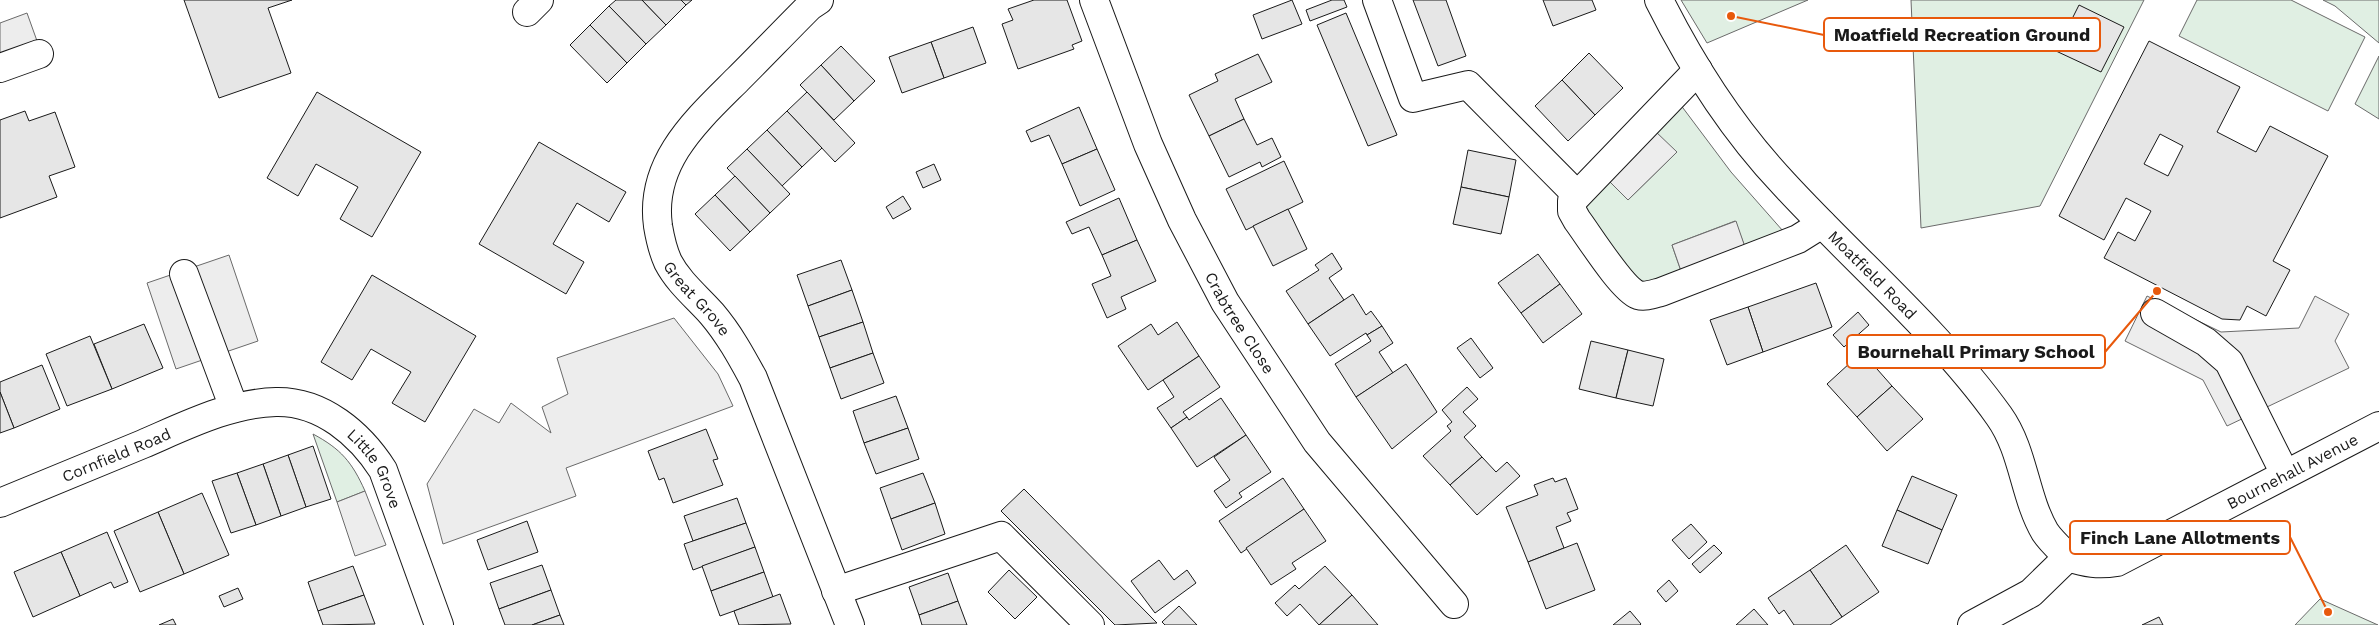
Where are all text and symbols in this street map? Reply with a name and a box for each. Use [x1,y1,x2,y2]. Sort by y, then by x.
callout: Moatfield Recreation Ground [1824,18,2100,51]
text: Moatfield Recreation Ground [1834,24,2090,45]
street label: Moatfield Road [1824,226,1921,323]
street label: Great Grove [660,257,735,339]
street label: Crabtree Close [1201,269,1279,377]
callout: Bournehall Primary School [1847,335,2105,368]
text: Bournehall Primary School [1857,341,2095,362]
street label: Cornfield Road [59,424,174,486]
street label: Little Grove [344,424,406,511]
street label: Bournehall Avenue [2223,429,2361,513]
callout: Finch Lane Allotments [2070,521,2290,554]
text: Finch Lane Allotments [2080,527,2280,548]

